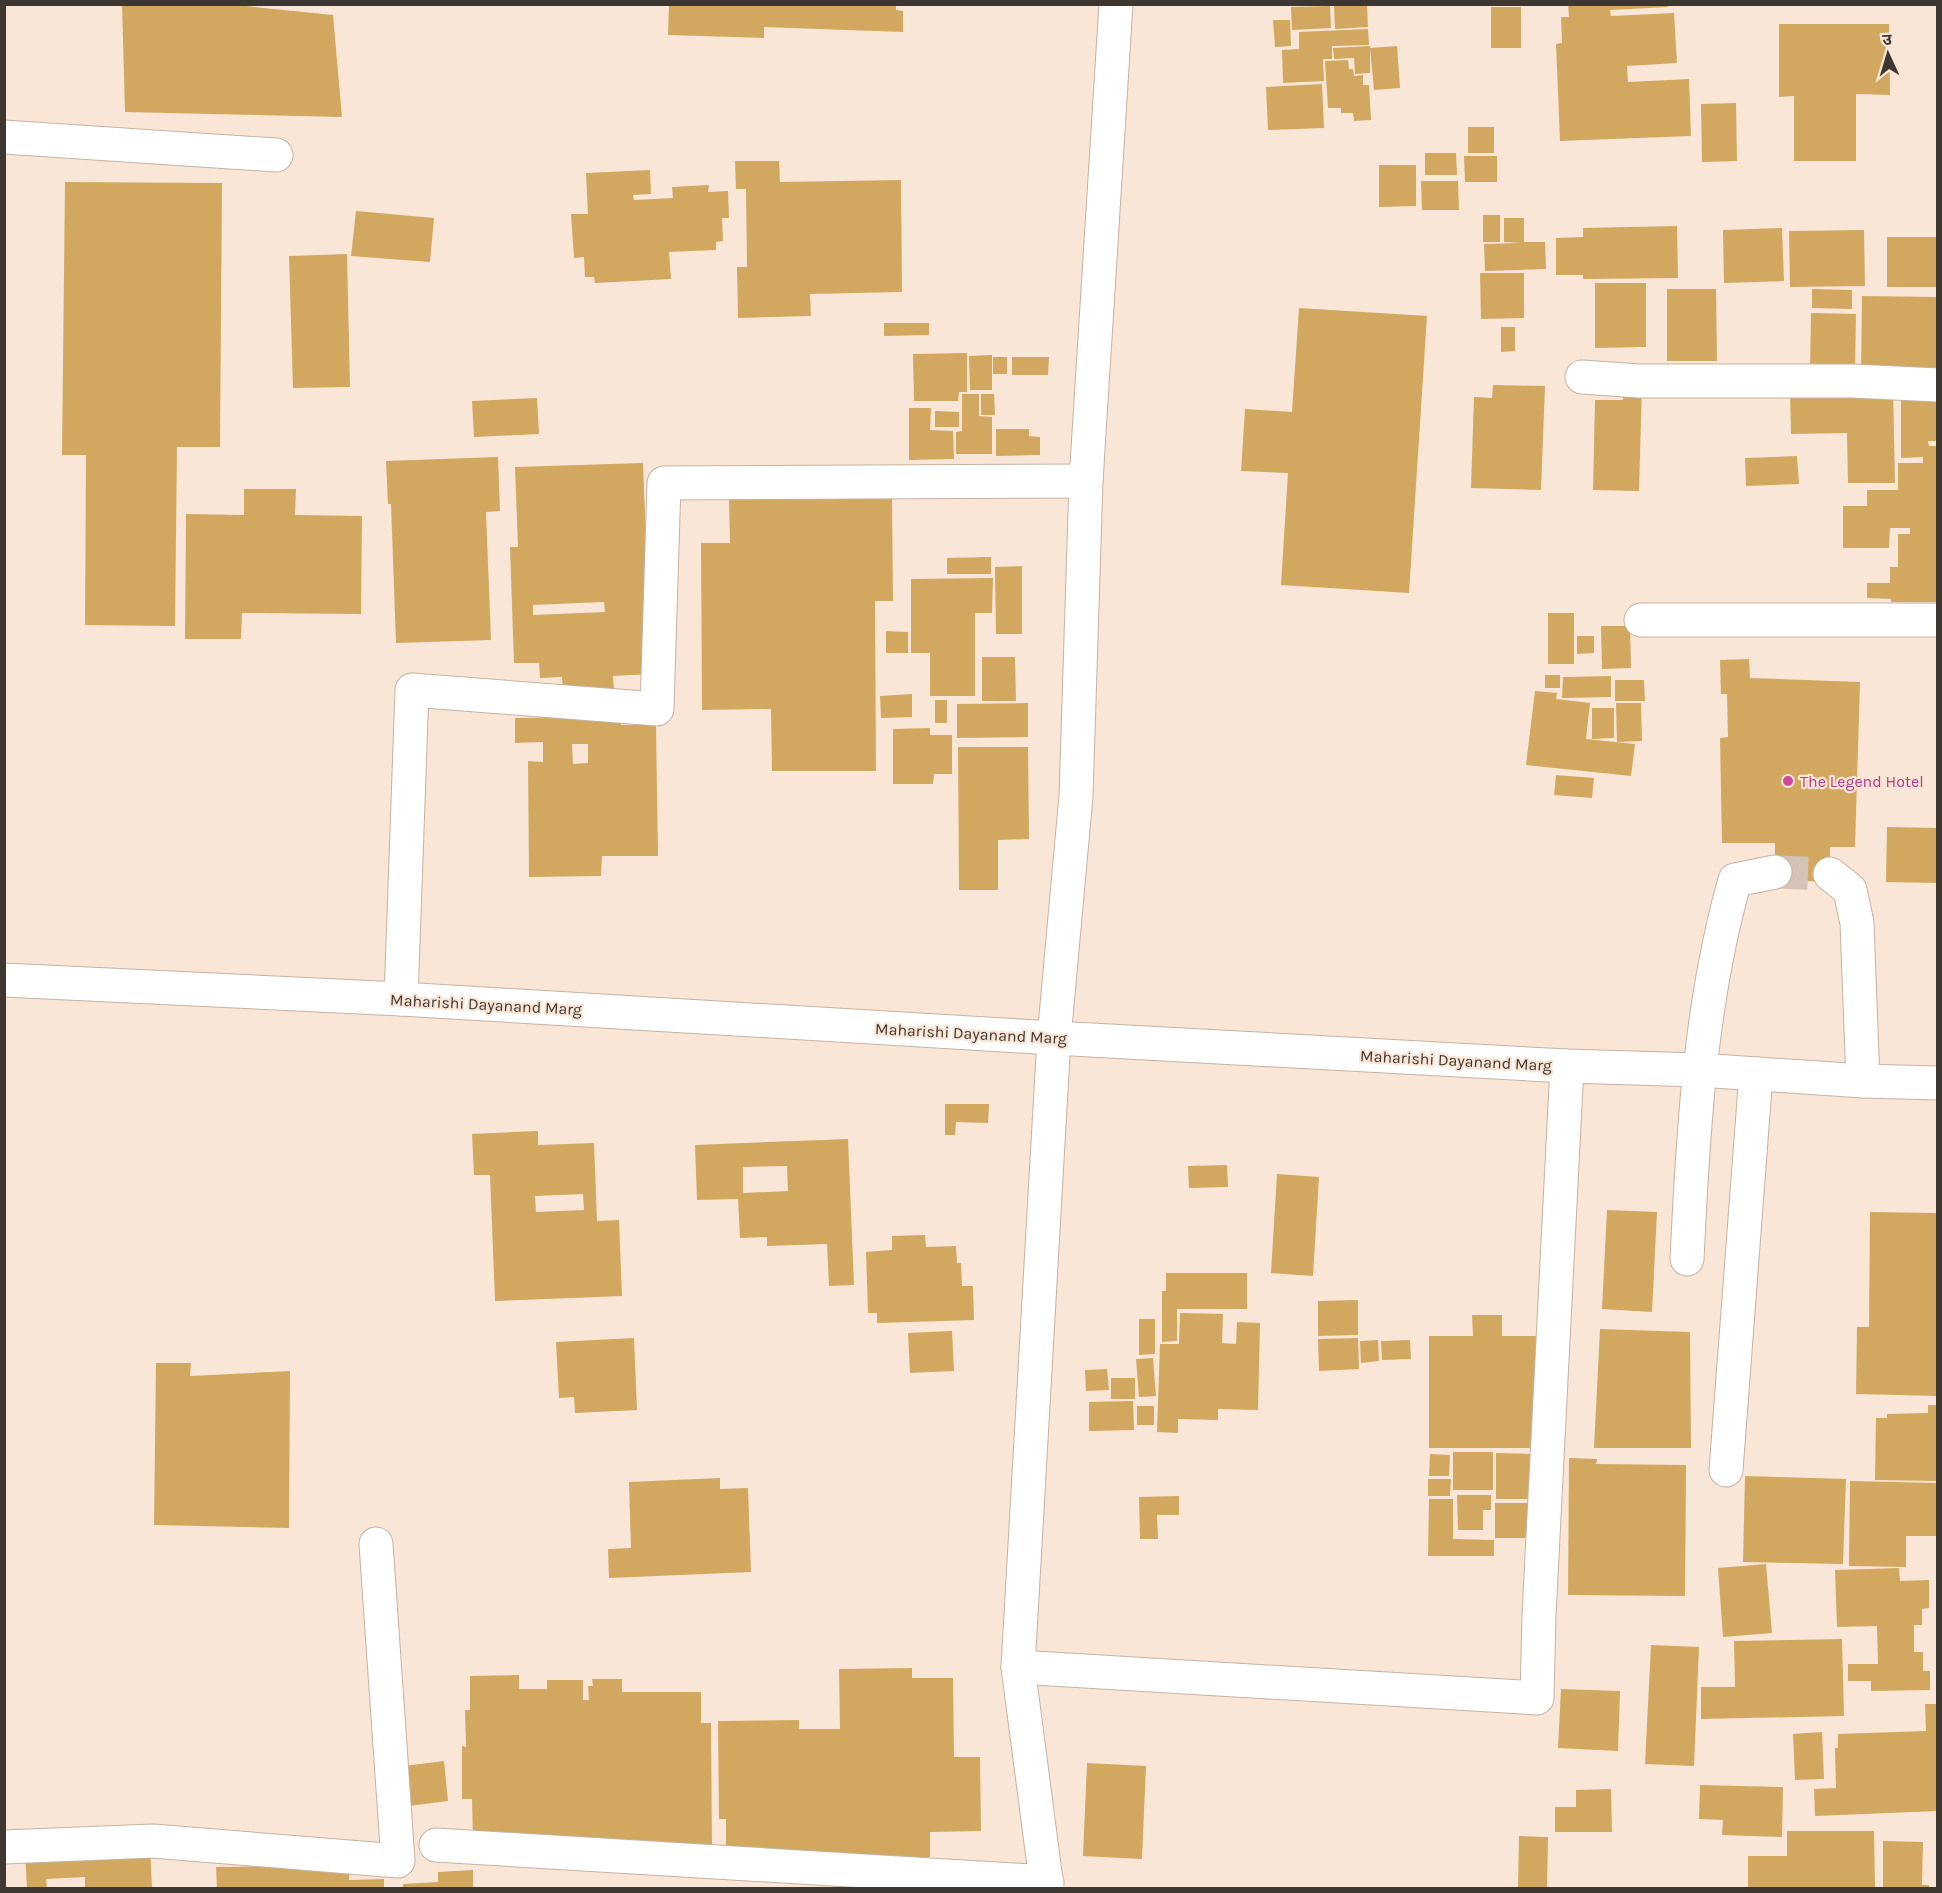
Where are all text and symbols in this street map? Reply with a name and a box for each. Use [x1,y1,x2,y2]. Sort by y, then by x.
north arrow [1858,24,1918,84]
text: उ [1882,30,1893,49]
place label: The Legend Hotel [1800,772,1924,791]
marker: The Legend Hotel [1781,774,1795,788]
street label: Maharishi Dayanand Marg [390,990,582,1019]
street label: Maharishi Dayanand Marg [875,1019,1067,1048]
street label: Maharishi Dayanand Marg [1360,1046,1552,1075]

